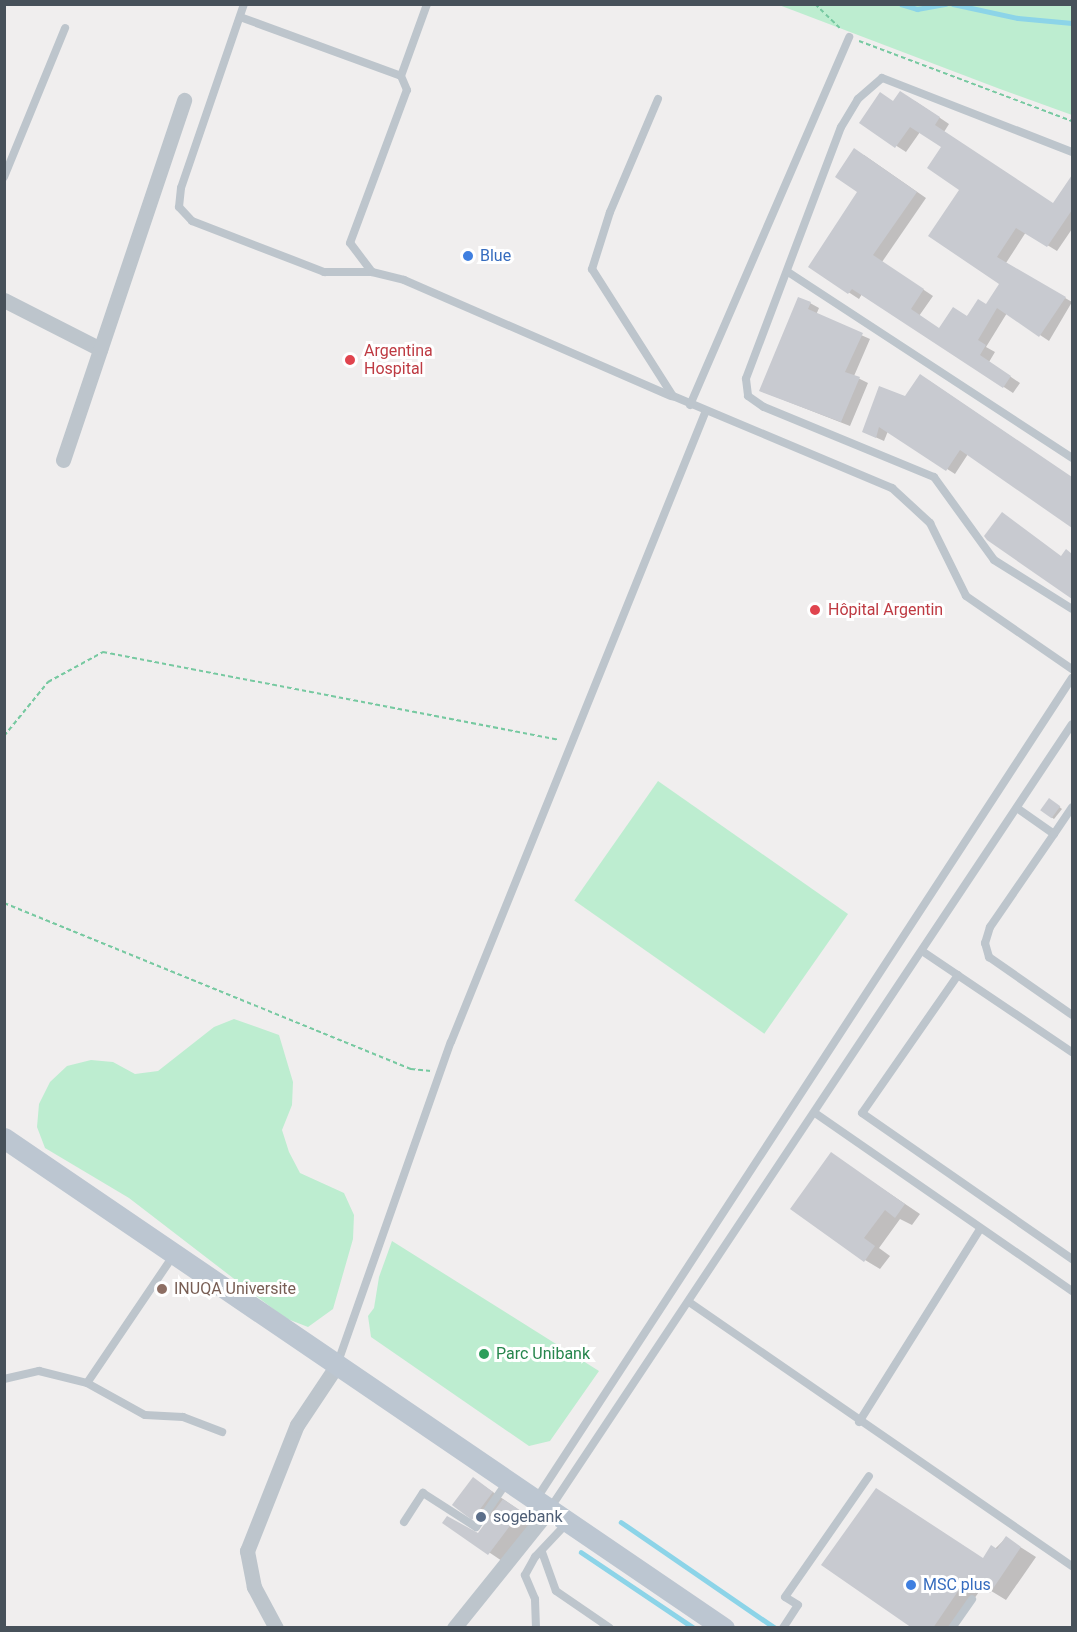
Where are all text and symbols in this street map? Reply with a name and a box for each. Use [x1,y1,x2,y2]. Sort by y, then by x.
place label: Blue [480,246,511,266]
marker: Blue [461,249,475,263]
place label: Argentina Hospital [364,341,433,379]
marker: Argentina Hospital [341,351,359,369]
place label: Hôpital Argentin [828,600,943,620]
marker: Hôpital Argentin [806,601,824,619]
place label: INUQA Universite [174,1279,296,1299]
marker: INUQA Universite [155,1282,169,1296]
place label: Parc Unibank [496,1344,590,1364]
marker: Parc Unibank [477,1347,491,1361]
place label: sogebank [493,1507,562,1527]
marker: sogebank [474,1510,488,1524]
place label: MSC plus [923,1575,991,1595]
marker: MSC plus [904,1578,918,1592]

